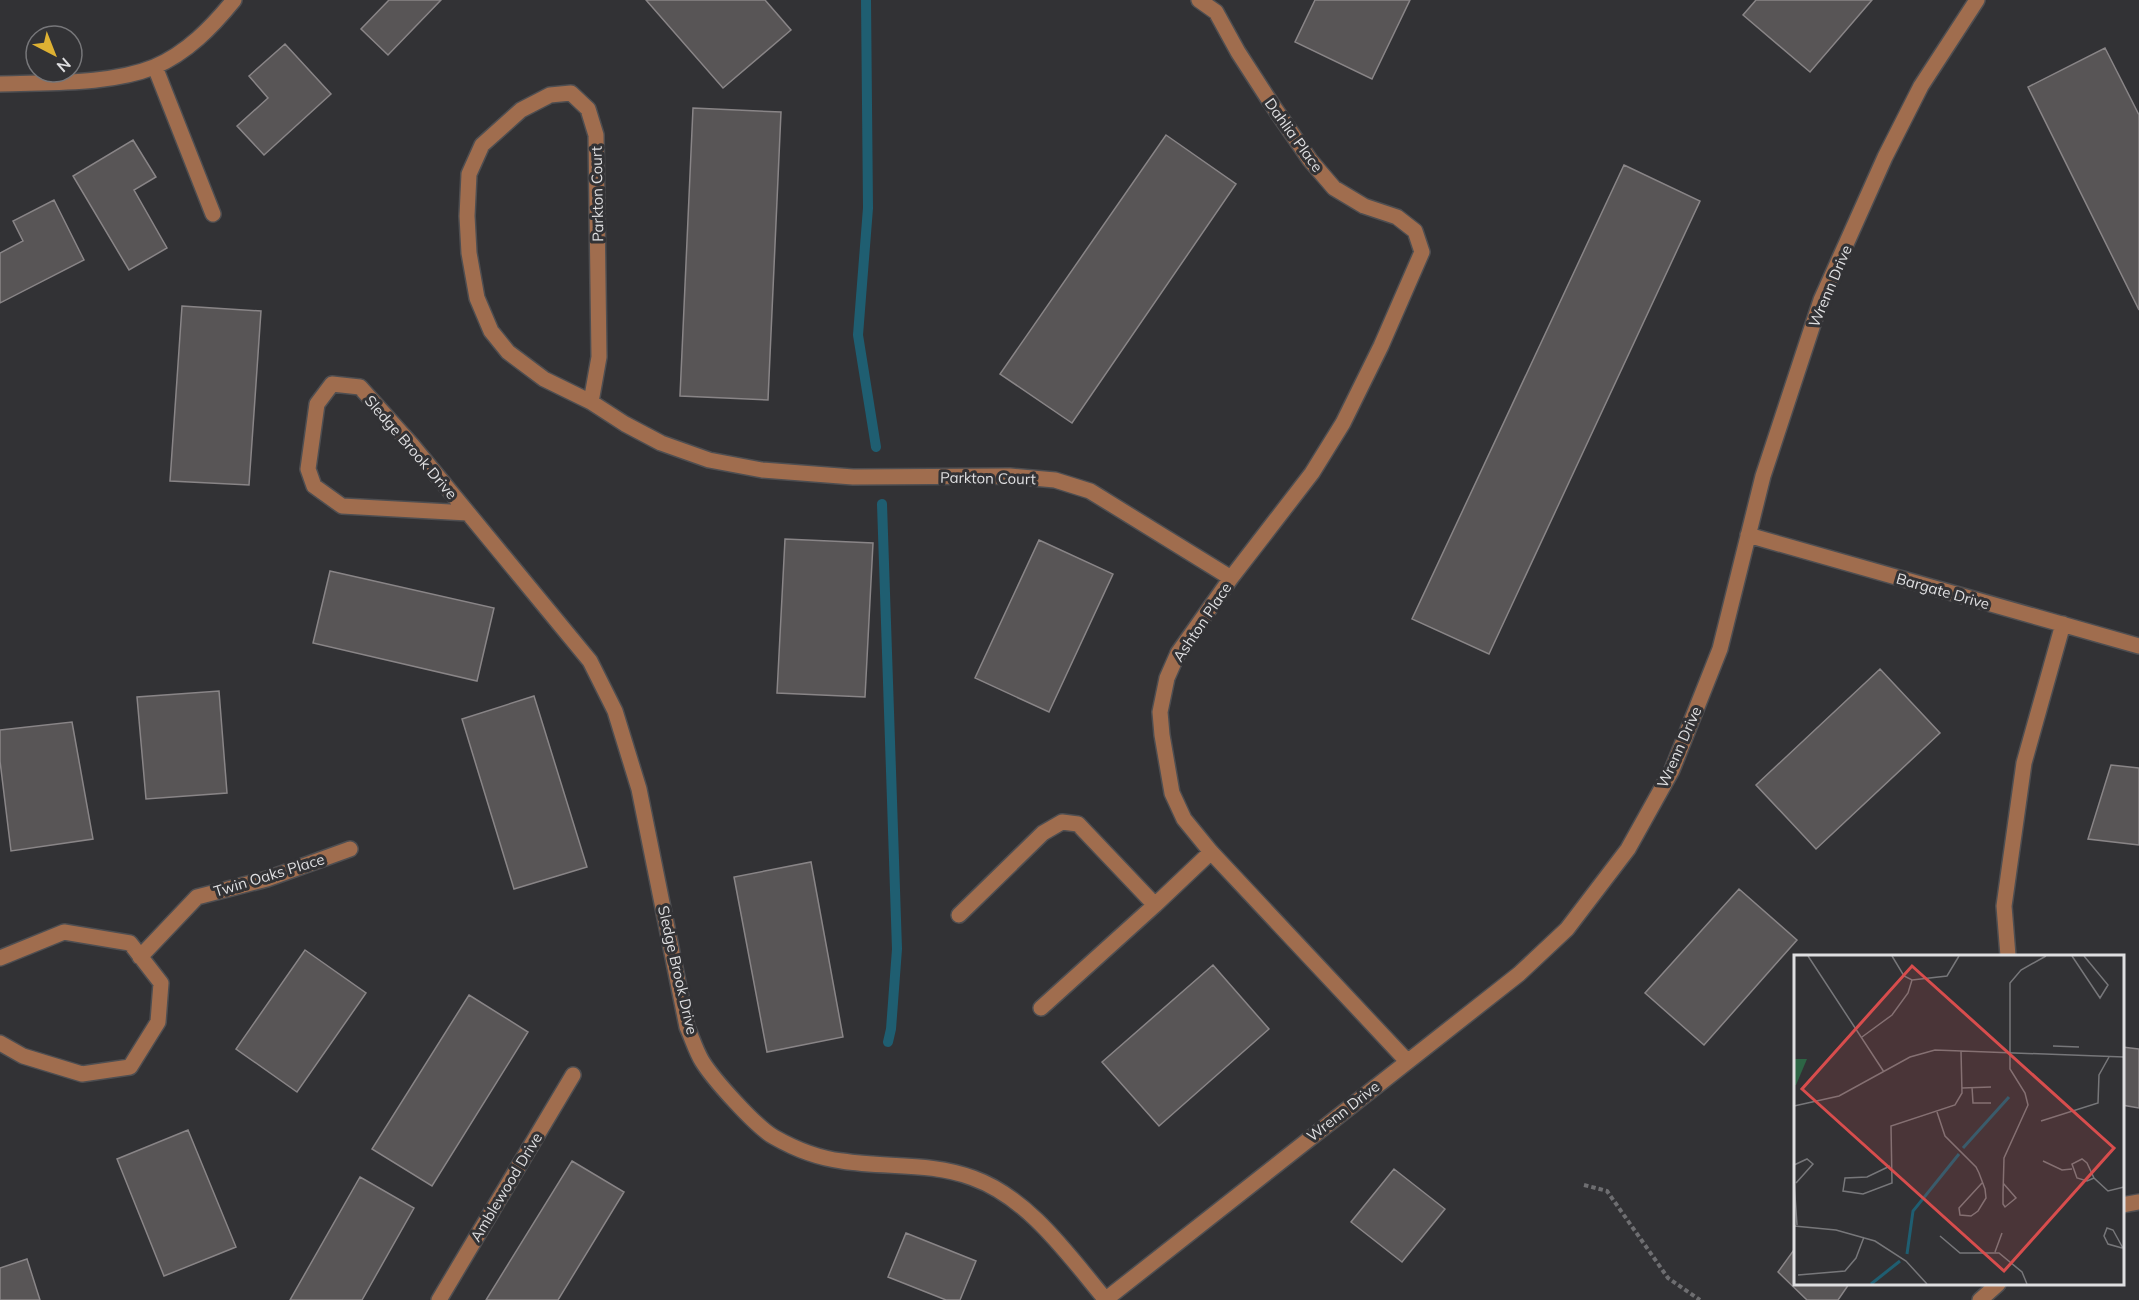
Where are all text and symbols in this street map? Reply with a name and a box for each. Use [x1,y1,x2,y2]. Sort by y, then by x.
north arrow [24,24,84,84]
text: N [53,54,75,77]
street label: Dahlia Place [1261,94,1327,176]
street label: Parkton Court [587,146,607,242]
street label: Wrenn Drive [1804,242,1856,330]
street label: Sledge Brook Drive [361,391,461,503]
street label: Parkton Court [940,468,1036,488]
street label: Bargate Drive [1894,569,1992,613]
street label: Ashton Place [1169,579,1235,665]
street label: Wrenn Drive [1653,703,1705,791]
street label: Twin Oaks Place [211,849,327,901]
street label: Sledge Brook Drive [654,904,702,1036]
inset map [1794,955,2124,1285]
street label: Wrenn Drive [1303,1077,1383,1145]
street label: Amblewood Drive [466,1129,546,1245]

